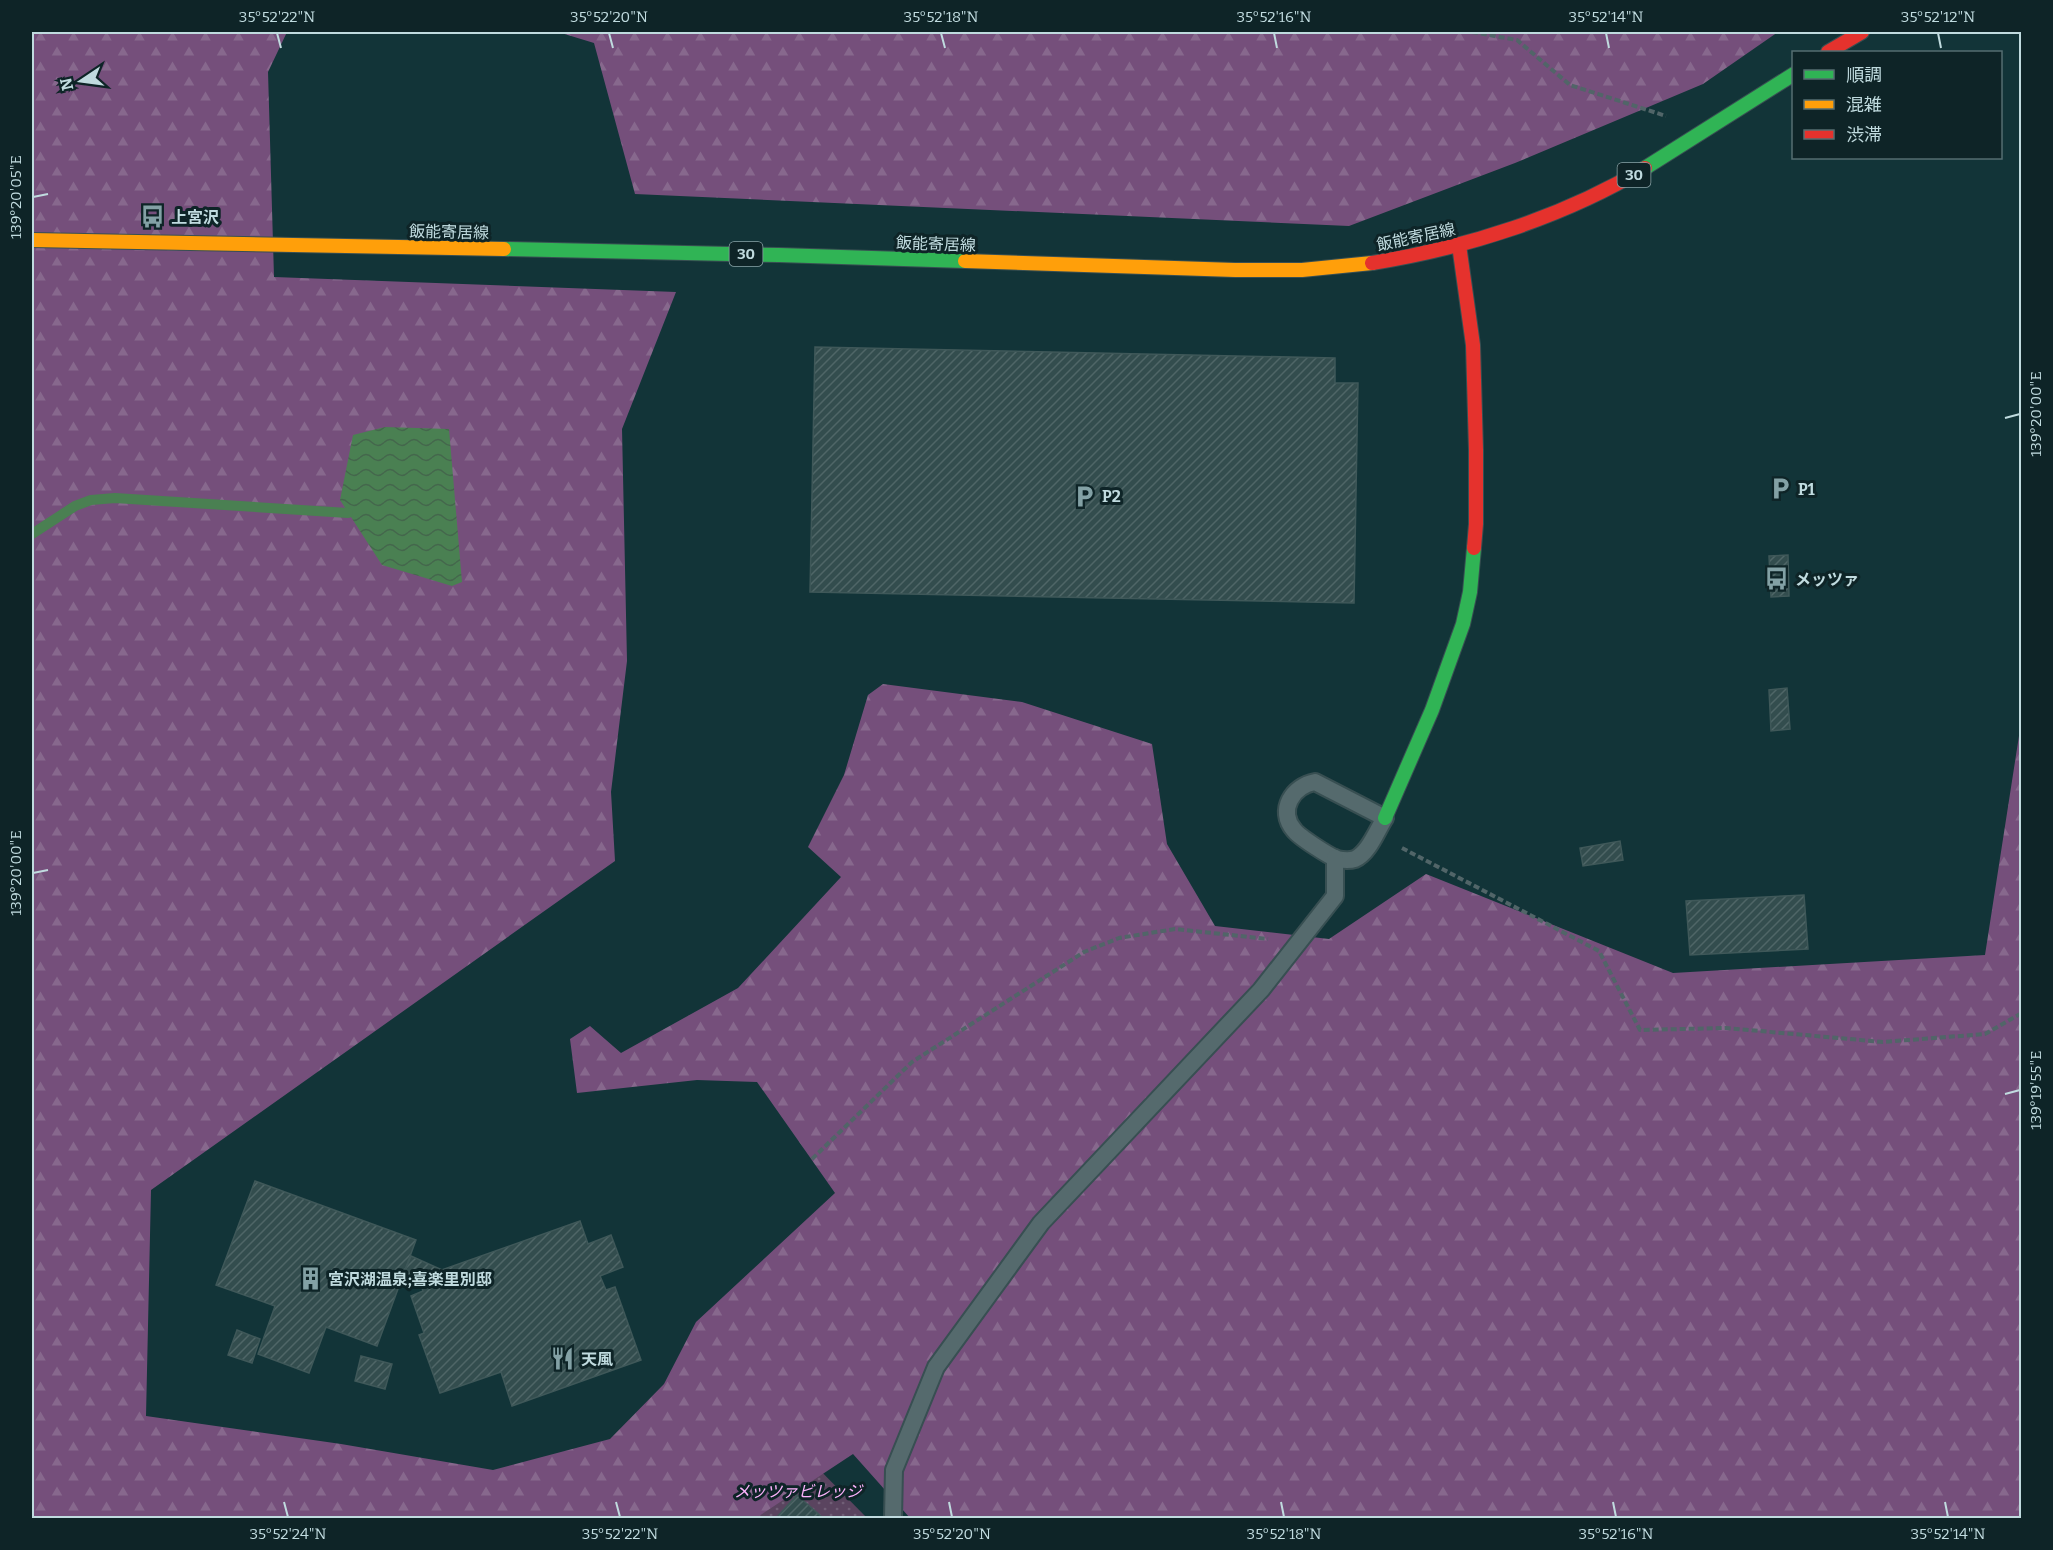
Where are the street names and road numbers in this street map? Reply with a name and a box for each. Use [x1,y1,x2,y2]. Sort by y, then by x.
road number: 30 [1618,163,1650,187]
street label: 飯能寄居線 [1375,219,1457,255]
street label: 飯能寄居線 [409,222,489,242]
street label: 飯能寄居線 [896,233,976,255]
road number: 30 [730,242,762,266]

